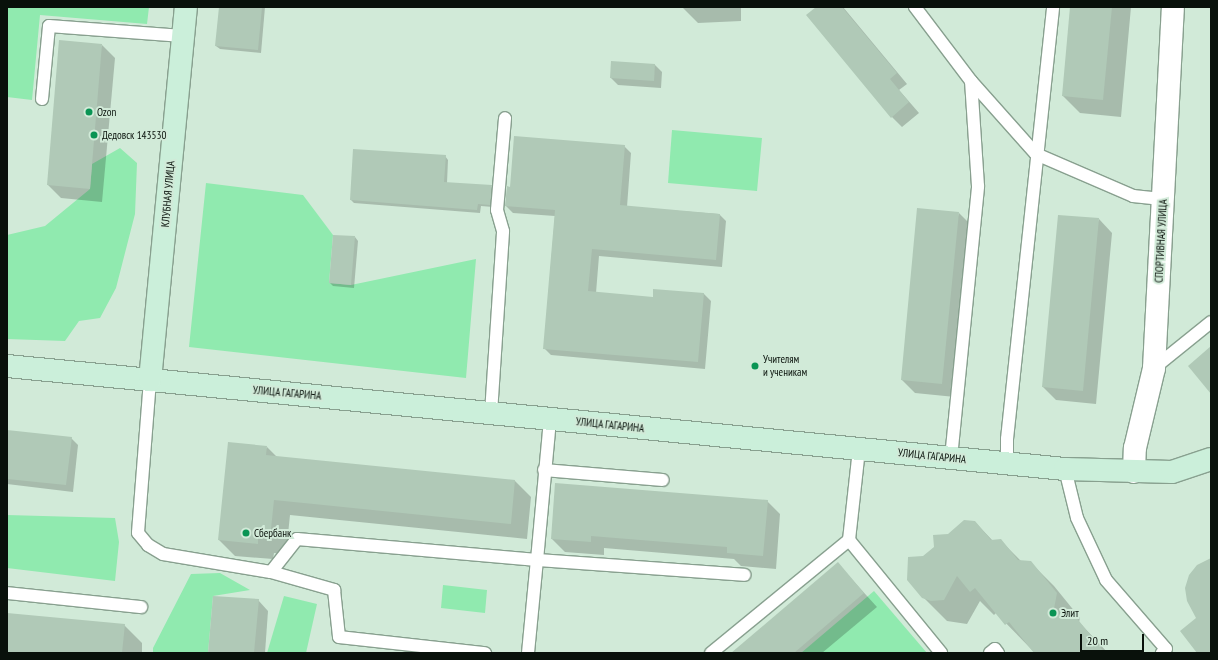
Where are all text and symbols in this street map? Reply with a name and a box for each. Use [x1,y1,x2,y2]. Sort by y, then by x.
place label: Ozon [97,105,116,119]
marker: Ozon [84,107,94,117]
place label: Дедовск 143530 [102,128,166,142]
marker: Дедовск 143530 [89,130,99,140]
street label: КЛУБНАЯ УЛИЦА [159,160,177,228]
street label: СПОРТИВНАЯ УЛИЦА [1152,199,1170,283]
place label: Учителям и ученикам [763,353,807,379]
marker: Учителям и ученикам [750,361,760,371]
street label: УЛИЦА ГАГАРИНА [252,383,322,403]
street label: УЛИЦА ГАГАРИНА [575,415,645,435]
street label: УЛИЦА ГАГАРИНА [897,446,967,466]
place label: Сбербанк [254,526,291,540]
marker: Сбербанк [241,528,251,538]
place label: Элит [1061,606,1079,620]
marker: Элит [1048,608,1058,618]
scale bar [1082,626,1146,652]
text: 20 m [1087,633,1108,648]

